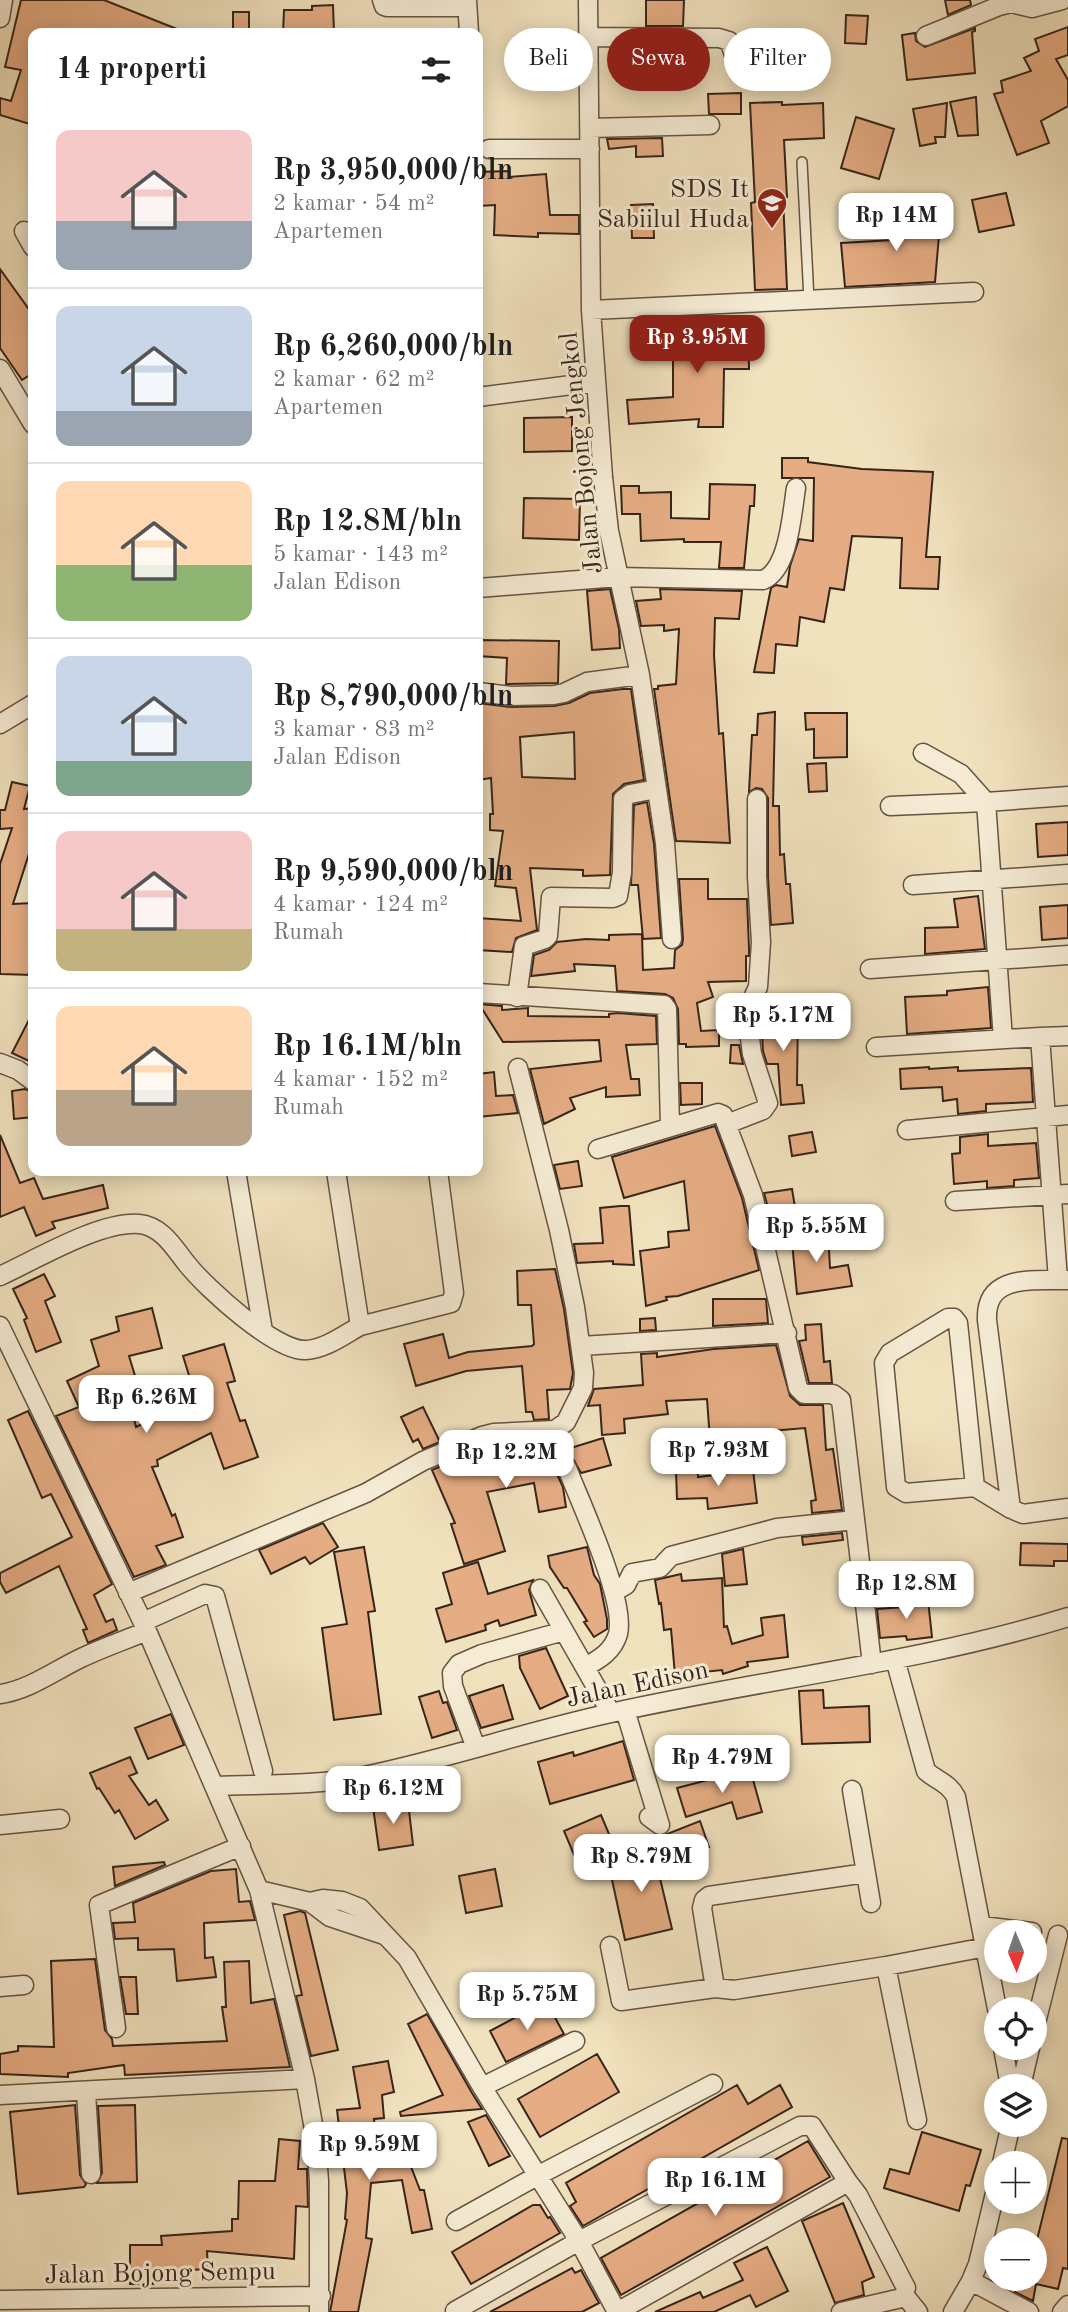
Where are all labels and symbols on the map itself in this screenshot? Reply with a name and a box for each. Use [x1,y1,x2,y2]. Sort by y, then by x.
place label: SDS It Sabiilul Huda [597,177,749,233]
school or university icon: SDS It Sabiilul Huda [755,186,789,230]
pin: Rp 14M [839,194,953,253]
pin: Rp 3.95M [625,316,769,375]
street label: Jalan Bojong Jengkol [556,331,608,575]
pin: Rp 5.17M [711,993,855,1053]
pin: Rp 5.55M [744,1204,888,1264]
pin: Rp 6.26M [74,1376,218,1435]
pin: Rp 7.93M [646,1428,790,1488]
pin: Rp 12.2M [434,1430,578,1490]
pin: Rp 12.8M [834,1562,978,1621]
street label: Jalan Edison [564,1657,711,1713]
pin: Rp 4.79M [650,1736,794,1795]
pin: Rp 6.12M [321,1766,465,1826]
pin: Rp 8.79M [569,1834,713,1894]
north arrow [984,1920,1046,1983]
pin: Rp 5.75M [455,1972,599,2032]
pin: Rp 9.59M [297,2122,441,2182]
pin: Rp 16.1M [643,2158,787,2218]
street label: Jalan Bojong Sempu [44,2259,276,2289]

